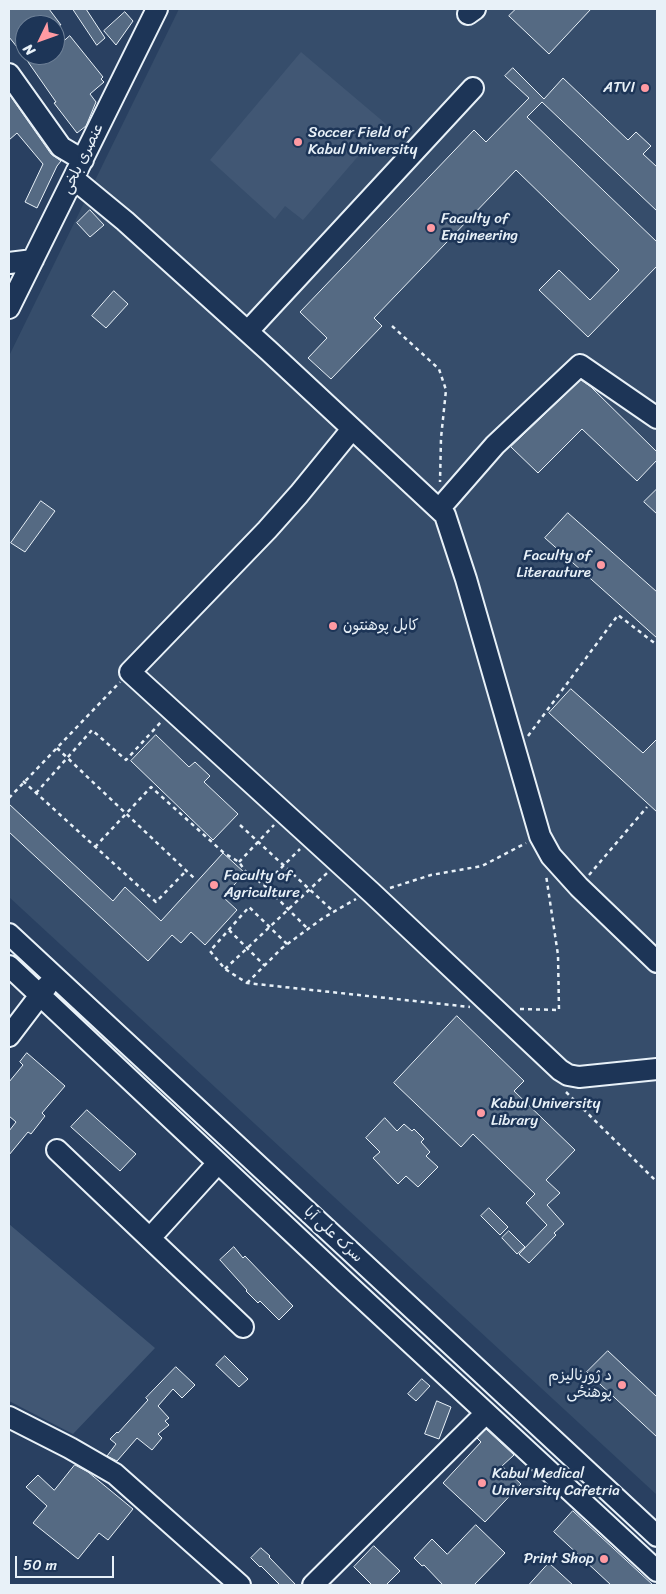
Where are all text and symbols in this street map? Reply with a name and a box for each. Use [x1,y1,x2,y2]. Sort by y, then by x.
north arrow [15,15,65,65]
text: N [17,38,42,62]
place label: ATVI [603,79,635,97]
marker: ATVI [639,82,651,94]
street label: عنصری بلخی [58,121,108,197]
place label: Soccer Field of Kabul University [308,124,417,159]
marker: Soccer Field of Kabul University [292,136,304,148]
place label: Faculty of Engineering [441,210,518,245]
marker: Faculty of Engineering [425,222,437,234]
place label: Faculty of Literauture [516,547,591,582]
marker: Faculty of Literauture [595,559,607,571]
place label: کابل پوهنتون [343,617,419,635]
marker: کابل پوهنتون [327,620,339,632]
place label: Faculty of Agriculture [224,867,300,902]
marker: Faculty of Agriculture [208,879,220,891]
place label: Kabul University Library [491,1095,600,1130]
marker: Kabul University Library [475,1107,487,1119]
street label: سرک علی آبا [300,1203,366,1267]
place label: د ژورنالیزم پوهنحٔی [548,1367,612,1402]
marker: د ژورنالیزم پوهنحٔی [616,1379,628,1391]
place label: Kabul Medical University Cafetria [492,1465,620,1500]
marker: Kabul Medical University Cafetria [476,1477,488,1489]
scale bar [18,1546,116,1578]
place label: Print Shop [524,1550,594,1568]
text: 50 m [23,1552,57,1578]
marker: Print Shop [598,1553,610,1565]

